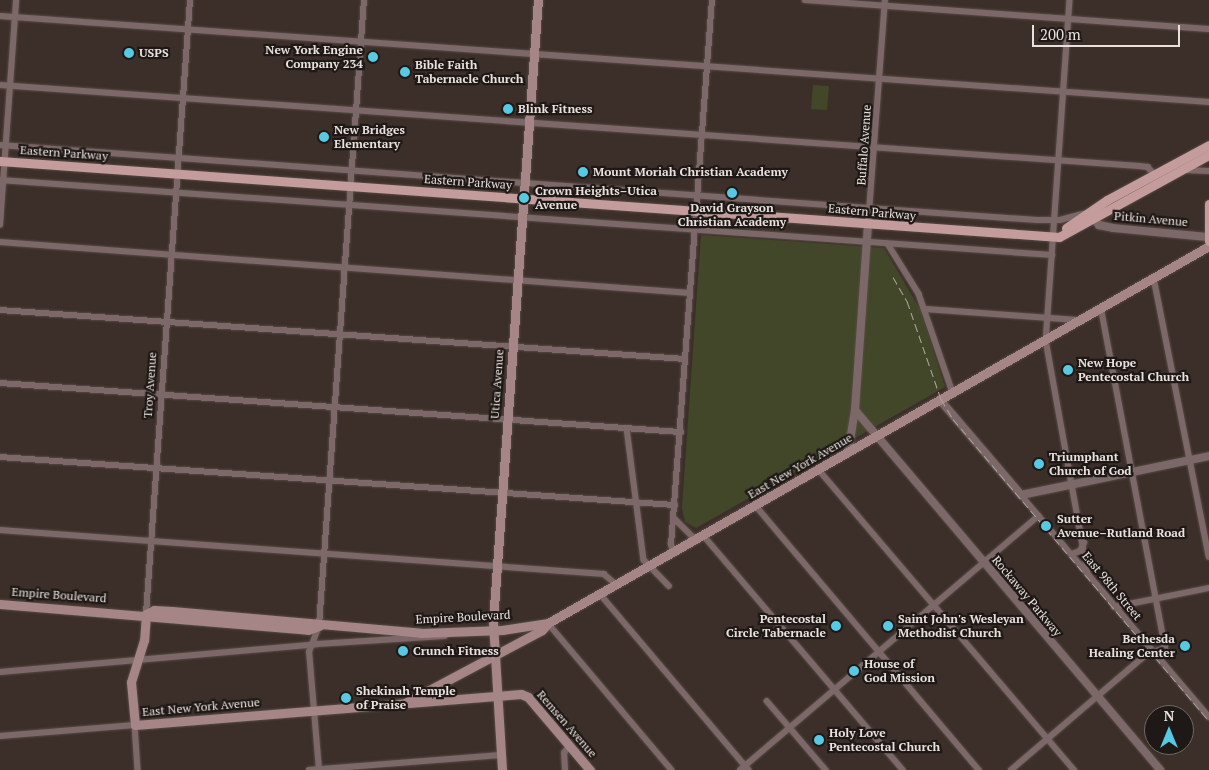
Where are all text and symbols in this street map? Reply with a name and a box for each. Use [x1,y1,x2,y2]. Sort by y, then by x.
scale bar [1034,15,1182,47]
text: 200 m [1040,24,1081,44]
place label: New York Engine Company 234 [265,43,363,71]
place label: USPS [139,46,169,60]
marker: USPS [123,47,135,59]
marker: New York Engine Company 234 [367,51,379,63]
place label: Bible Faith Tabernacle Church [415,58,524,86]
marker: Bible Faith Tabernacle Church [399,66,411,78]
place label: Blink Fitness [518,102,592,116]
marker: Blink Fitness [502,103,514,115]
street label: Buffalo Avenue [854,104,874,186]
place label: New Bridges Elementary [334,123,405,151]
marker: New Bridges Elementary [318,131,330,143]
street label: Eastern Parkway [19,143,109,163]
place label: Mount Moriah Christian Academy [593,165,788,179]
marker: Mount Moriah Christian Academy [577,166,589,178]
street label: Eastern Parkway [423,172,513,192]
place label: Crown Heights–Utica Avenue [535,184,657,212]
marker: David Grayson Christian Academy [726,187,738,199]
marker: Crown Heights–Utica Avenue [517,191,531,205]
place label: David Grayson Christian Academy [678,201,786,229]
street label: Eastern Parkway [827,201,917,223]
street label: Pitkin Avenue [1113,209,1189,229]
street label: Utica Avenue [487,349,507,419]
street label: Troy Avenue [141,351,159,419]
place label: New Hope Pentecostal Church [1078,356,1189,384]
marker: New Hope Pentecostal Church [1062,364,1074,376]
street label: East New York Avenue [745,430,855,502]
place label: Triumphant Church of God [1049,450,1132,478]
marker: Triumphant Church of God [1033,458,1045,470]
place label: Sutter Avenue–Rutland Road [1057,512,1185,540]
marker: Sutter Avenue–Rutland Road [1039,519,1053,533]
street label: East 98th Street [1079,549,1145,623]
street label: Rockaway Parkway [989,553,1065,639]
street label: Empire Boulevard [11,585,107,605]
street label: Empire Boulevard [415,607,511,627]
place label: Pentecostal Circle Tabernacle [726,612,826,640]
place label: Saint John's Wesleyan Methodist Church [898,612,1024,640]
marker: Pentecostal Circle Tabernacle [830,620,842,632]
marker: Saint John's Wesleyan Methodist Church [882,620,894,632]
place label: Bethesda Healing Center [1089,632,1175,660]
marker: Bethesda Healing Center [1179,640,1191,652]
place label: Crunch Fitness [413,644,499,658]
marker: Crunch Fitness [397,645,409,657]
place label: House of God Mission [864,657,935,685]
marker: House of God Mission [848,665,860,677]
place label: Shekinah Temple of Praise [356,684,456,712]
street label: Remsen Avenue [534,687,600,761]
marker: Shekinah Temple of Praise [340,692,352,704]
street label: East New York Avenue [141,695,261,719]
north arrow [1144,705,1194,755]
text: N [1164,706,1174,725]
place label: Holy Love Pentecostal Church [829,726,940,754]
marker: Holy Love Pentecostal Church [813,734,825,746]

